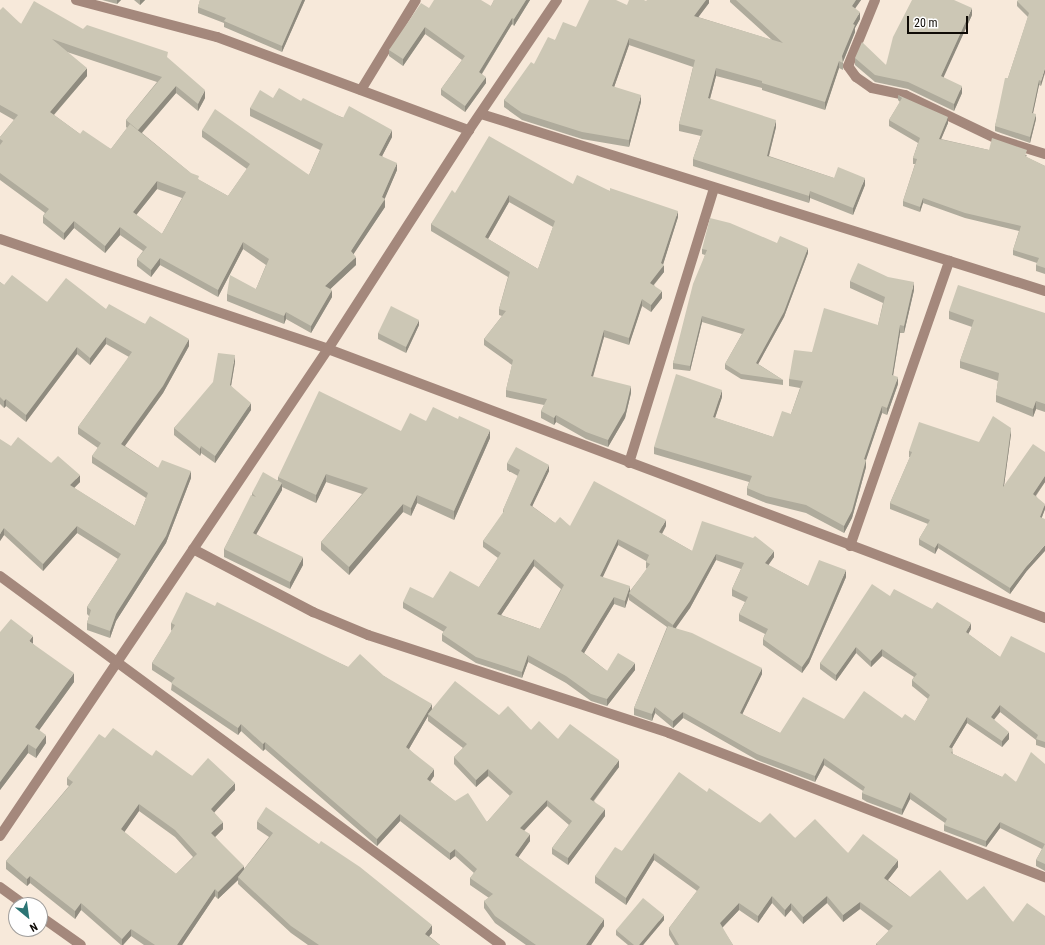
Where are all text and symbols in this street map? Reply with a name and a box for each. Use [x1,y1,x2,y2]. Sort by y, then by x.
scale bar [909,8,970,34]
text: 20 m [914,16,938,30]
north arrow [8,897,48,937]
text: N [27,920,40,934]

